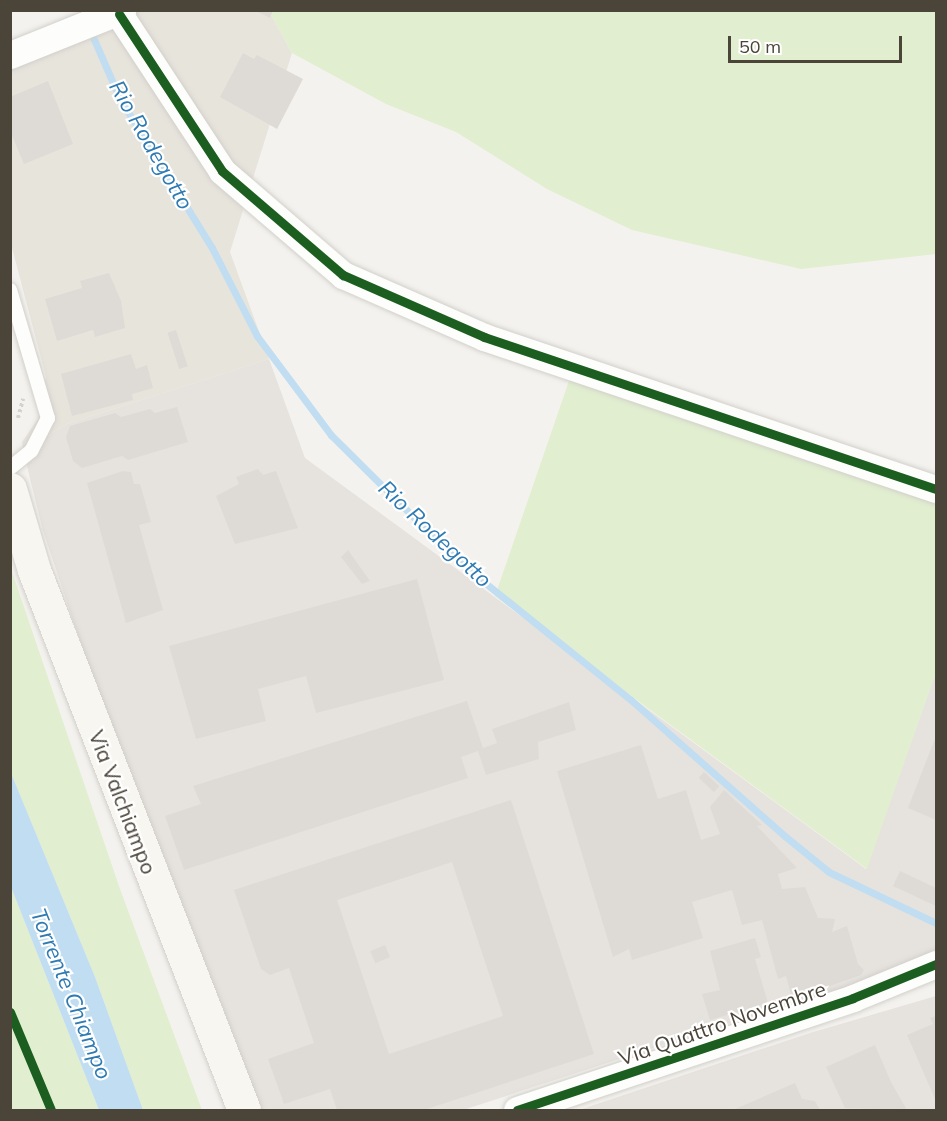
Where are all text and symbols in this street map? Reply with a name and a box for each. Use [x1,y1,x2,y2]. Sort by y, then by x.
scale bar [731,24,905,62]
text: 50 m [739,35,781,58]
water label: Rio Rodegotto [103,76,199,214]
water label: Rio Rodegotto [373,475,497,593]
street label: Via Valchiampo [84,726,162,878]
water label: Torrente Chiampo [25,905,117,1083]
street label: Via Quattro Novembre [615,976,829,1070]

